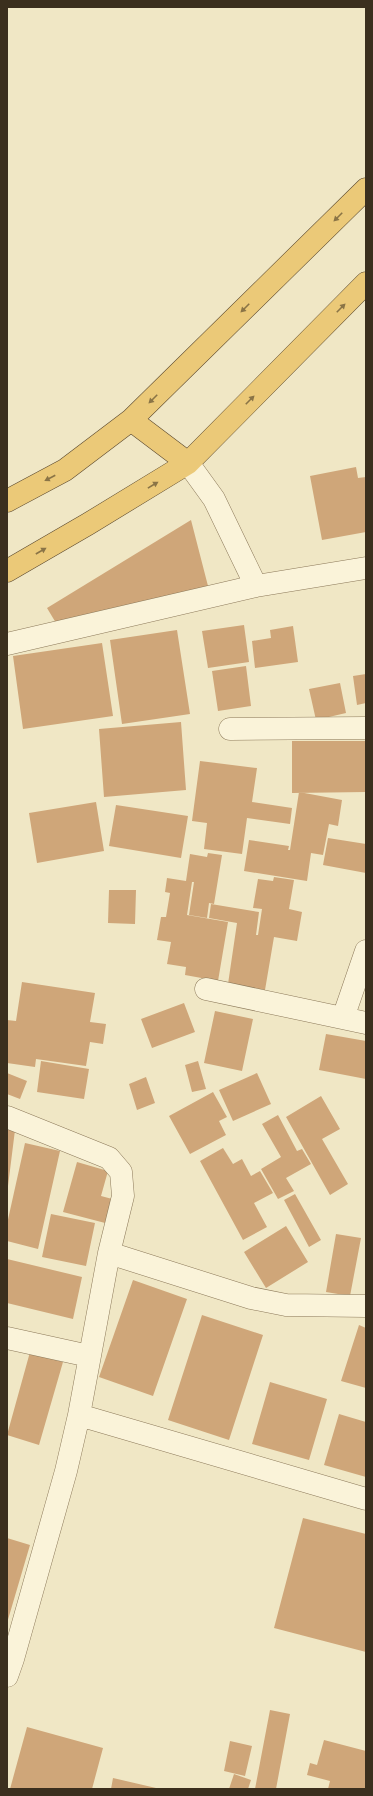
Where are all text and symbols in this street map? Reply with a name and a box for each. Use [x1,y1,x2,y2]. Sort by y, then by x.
one-way arrow [333,212,343,222]
one-way arrow [240,303,250,313]
one-way arrow [336,303,346,313]
one-way arrow [148,394,158,404]
one-way arrow [245,395,255,405]
one-way arrow [44,474,56,481]
one-way arrow [148,481,158,489]
one-way arrow [35,548,47,555]

